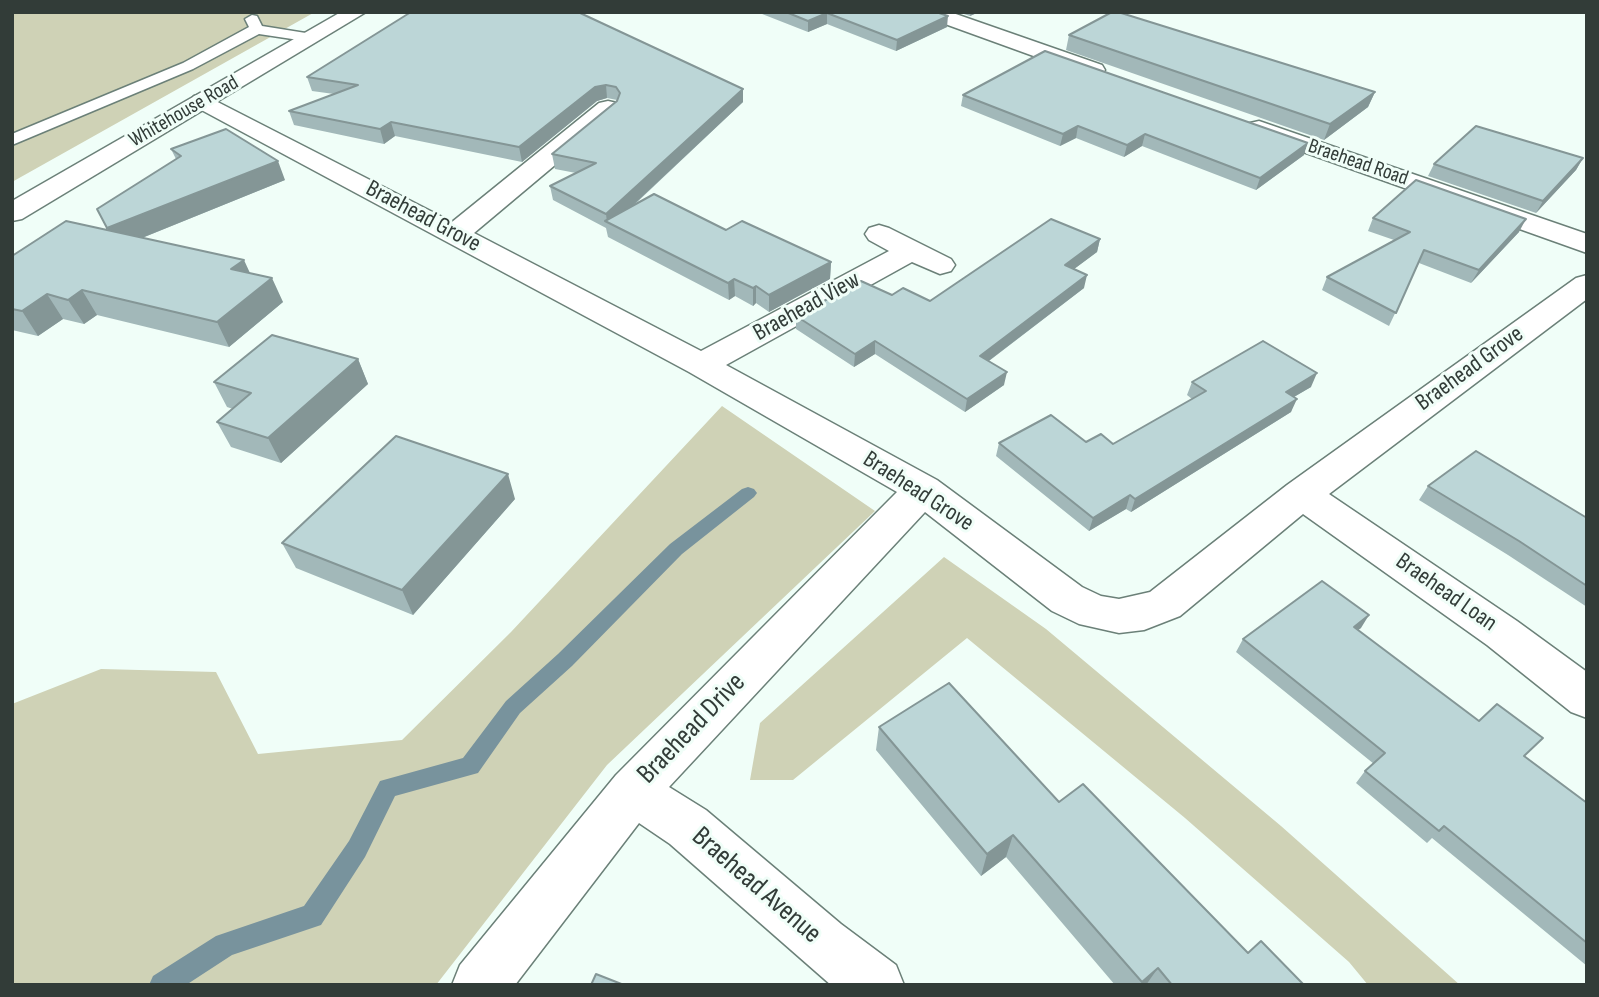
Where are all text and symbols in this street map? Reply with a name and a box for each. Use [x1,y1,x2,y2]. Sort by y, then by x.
street label: Whitehouse Road [125,71,243,153]
street label: Braehead Road [1305,134,1411,192]
street label: Braehead Grove [361,175,485,259]
street label: Braehead View [749,266,865,348]
street label: Braehead Grove [1411,320,1529,418]
street label: Braehead Grove [857,446,979,538]
street label: Braehead Loan [1390,548,1502,638]
street label: Braehead Drive [631,667,753,791]
street label: Braehead Avenue [684,821,828,951]

